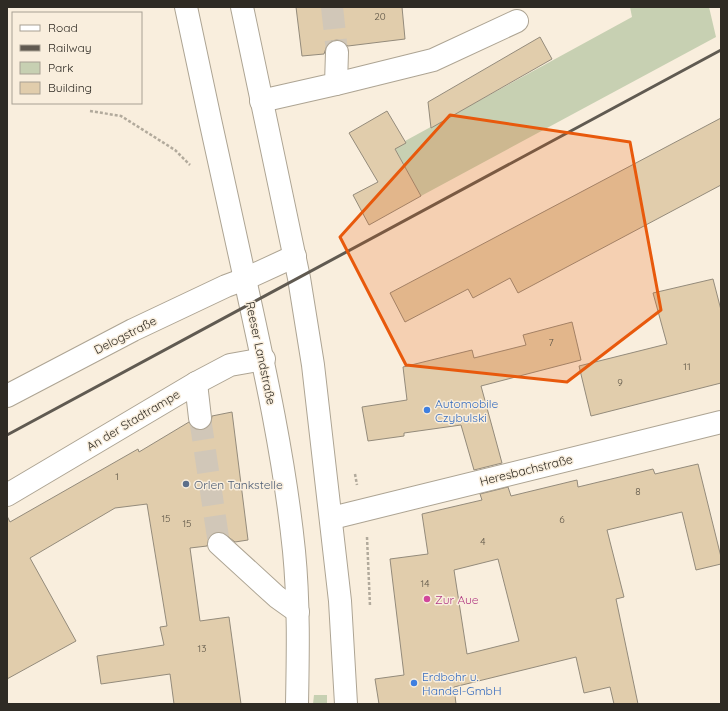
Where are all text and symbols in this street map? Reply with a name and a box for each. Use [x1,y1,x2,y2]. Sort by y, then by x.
house number: 20 [374,10,386,23]
legend [12,12,142,104]
text: Road [48,20,78,35]
text: Railway [48,40,92,55]
text: Park [48,60,73,75]
text: Building [48,80,92,95]
street label: Reeser Landstraße [243,300,279,406]
street label: Delogstraße [91,313,159,357]
house number: 7 [548,336,554,349]
house number: 11 [683,360,691,373]
house number: 9 [617,376,623,389]
street label: An der Stadtrampe [84,386,183,454]
place label: Automobile Czybulski [435,396,498,425]
marker: Automobile Czybulski [422,405,432,415]
street label: Heresbachstraße [478,451,574,489]
house number: 1 [115,470,119,483]
place label: Orlen Tankstelle [194,477,283,492]
marker: Orlen Tankstelle [181,479,191,489]
house number: 8 [635,485,641,498]
house number: 15 [161,512,171,525]
house number: 6 [559,513,565,526]
house number: 15 [182,517,192,530]
house number: 4 [480,535,486,548]
house number: 14 [421,577,429,590]
place label: Zur Aue [435,592,479,607]
marker: Zur Aue [422,594,432,604]
house number: 13 [198,642,206,655]
place label: Erdbohr u. Handel-GmbH [422,669,502,698]
marker: Erdbohr u. Handel-GmbH [409,678,419,688]

